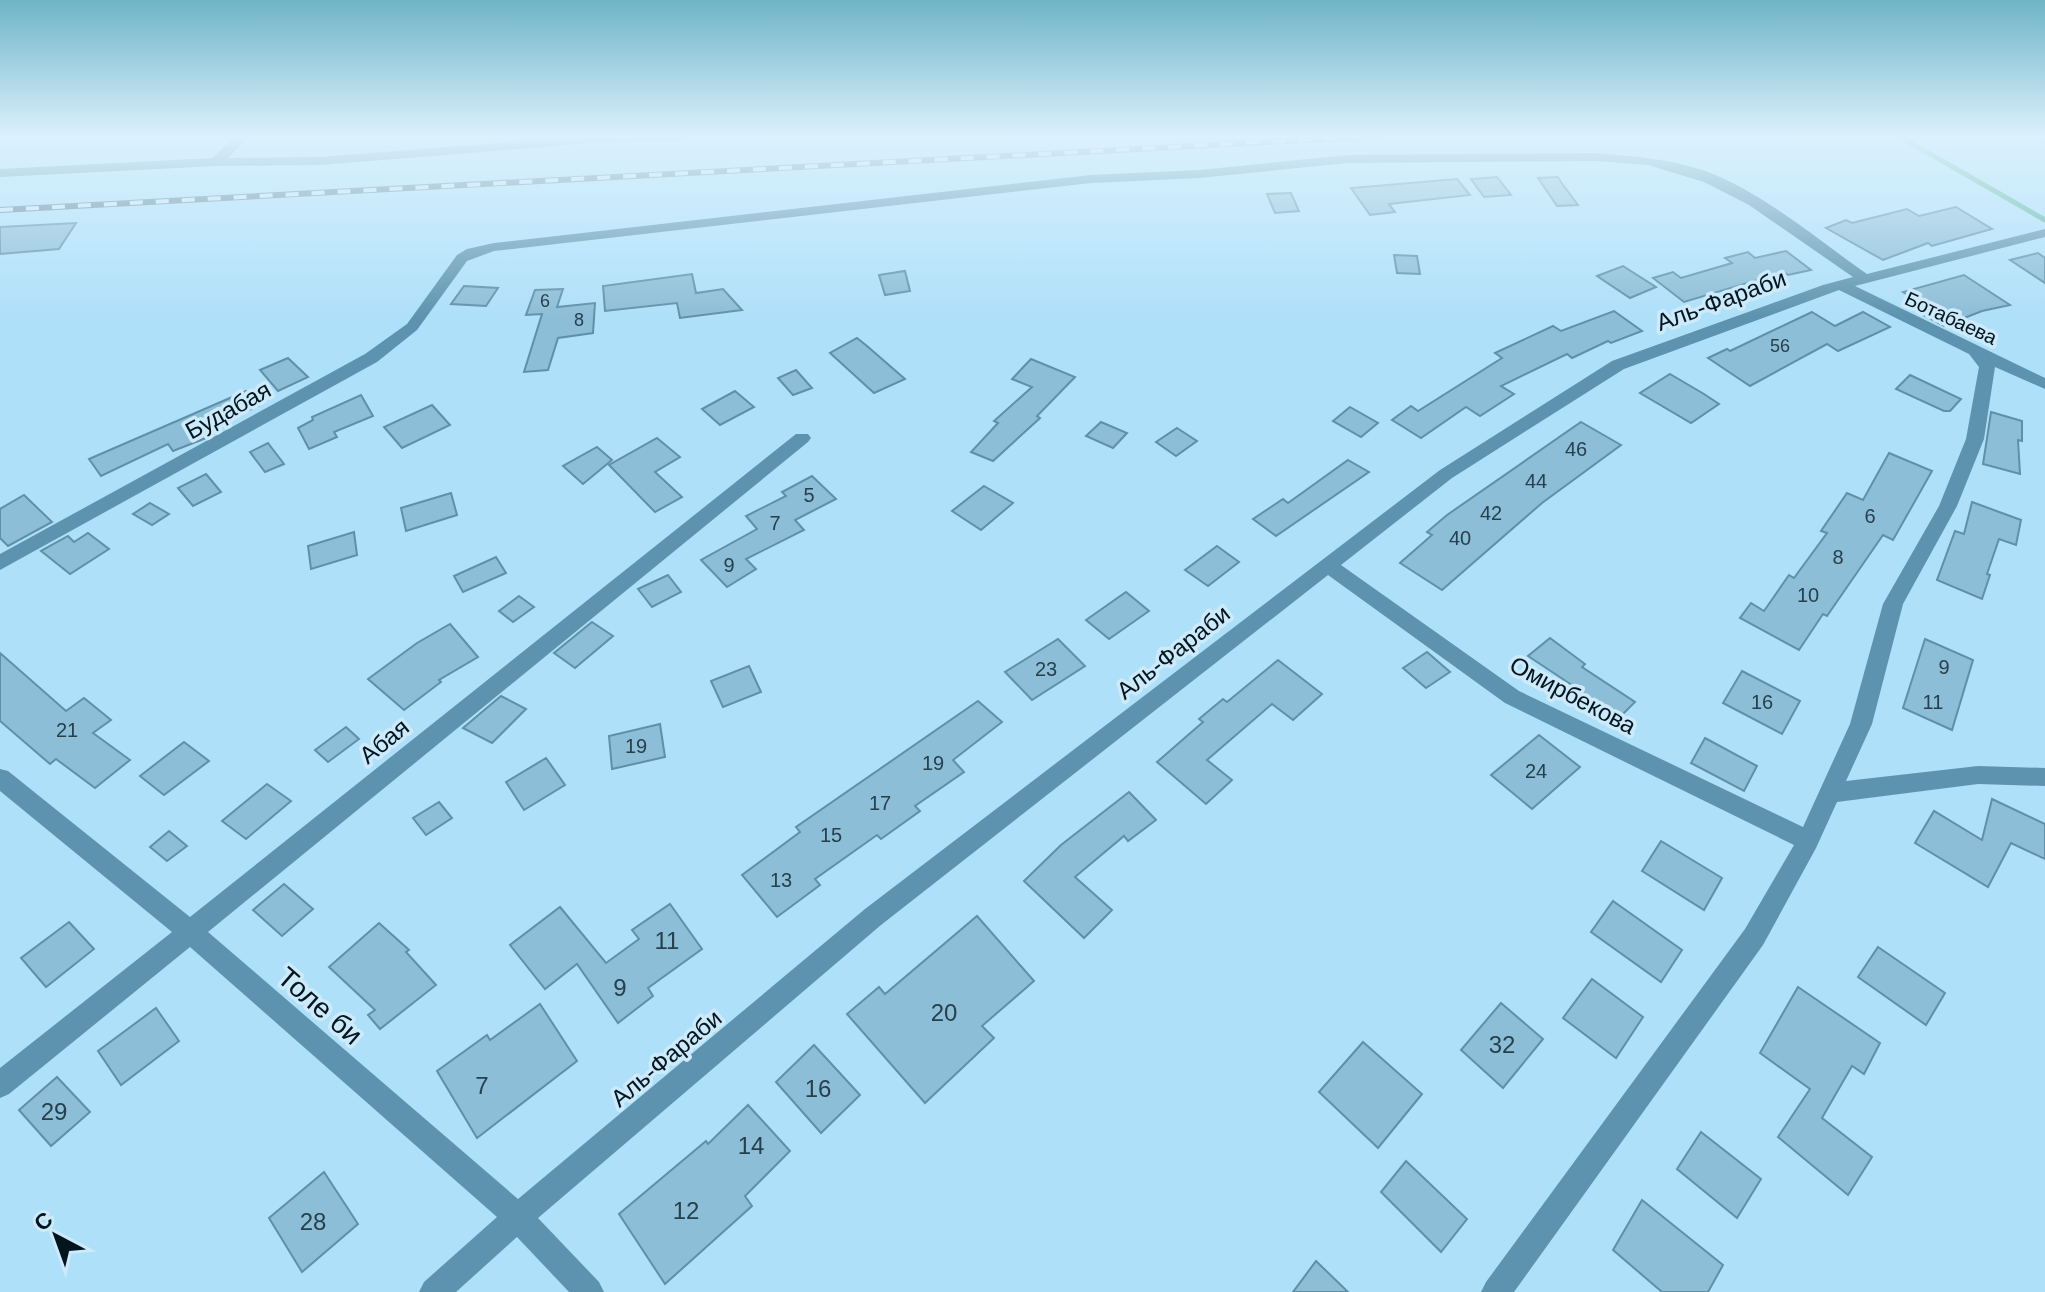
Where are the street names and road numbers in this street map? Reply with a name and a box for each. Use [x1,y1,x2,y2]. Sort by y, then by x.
street label: Аль-Фараби [1653,264,1789,336]
street label: Ботабаева [1902,287,2001,349]
street label: Будабая [181,376,275,444]
street label: Аль-Фараби [1111,600,1235,704]
street label: Омирбекова [1505,651,1641,740]
street label: Абая [354,713,414,769]
street label: Толе би [272,961,368,1051]
street label: Аль-Фараби [605,1004,727,1112]

